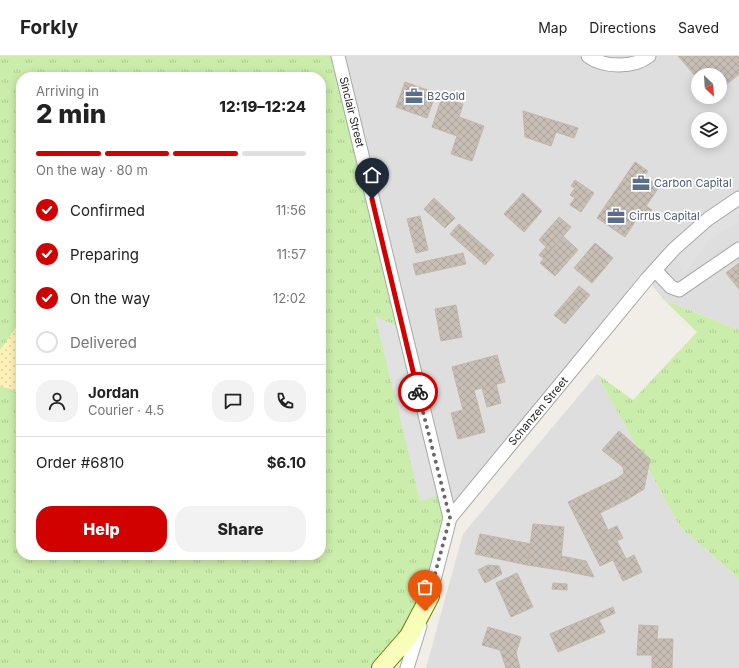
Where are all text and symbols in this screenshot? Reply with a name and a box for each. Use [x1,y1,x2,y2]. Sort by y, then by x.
text: Forkly [20,16,78,39]
text: Map [538,19,567,36]
text: Directions [589,19,656,36]
text: Saved [678,19,719,36]
north arrow [691,68,727,104]
map controls [691,68,727,148]
street label: Sinclair Street [336,75,368,149]
text: Arriving in [36,83,99,99]
office icon: B2Gold [404,86,424,106]
place label: B2Gold [427,89,465,103]
text: 12:19–12:24 [219,97,306,116]
text: 2 min [36,98,106,129]
button: layers [691,112,727,148]
pin [355,158,389,199]
text: On the way · 80 m [36,162,148,178]
icon: home [361,164,383,186]
office icon: Carbon Capital [631,173,651,193]
place label: Carbon Capital [654,176,732,190]
icon: check [36,199,58,221]
text: Confirmed [70,201,145,220]
text: 11:56 [276,202,306,218]
office icon: Cirrus Capital [606,206,626,226]
place label: Cirrus Capital [629,209,700,223]
icon: check [36,243,58,265]
text: Preparing [70,245,139,264]
text: 11:57 [276,246,306,262]
icon: check [36,287,58,309]
text: On the way [70,289,150,308]
text: 12:02 [273,290,306,306]
text: Delivered [70,333,137,352]
courier [398,372,438,412]
street label: Schanzen Street [505,373,571,448]
button: person [36,380,78,422]
button: chat [212,380,254,422]
button: phone [264,380,306,422]
icon: bike [407,381,429,403]
text: Jordan [88,383,139,402]
text: Courier · 4.5 [88,402,164,418]
text: Order #6810 [36,453,124,472]
text: $6.10 [267,453,306,472]
button: Help [36,506,167,552]
button: Share [175,506,306,552]
pin [408,570,442,611]
icon: bag [414,576,436,598]

